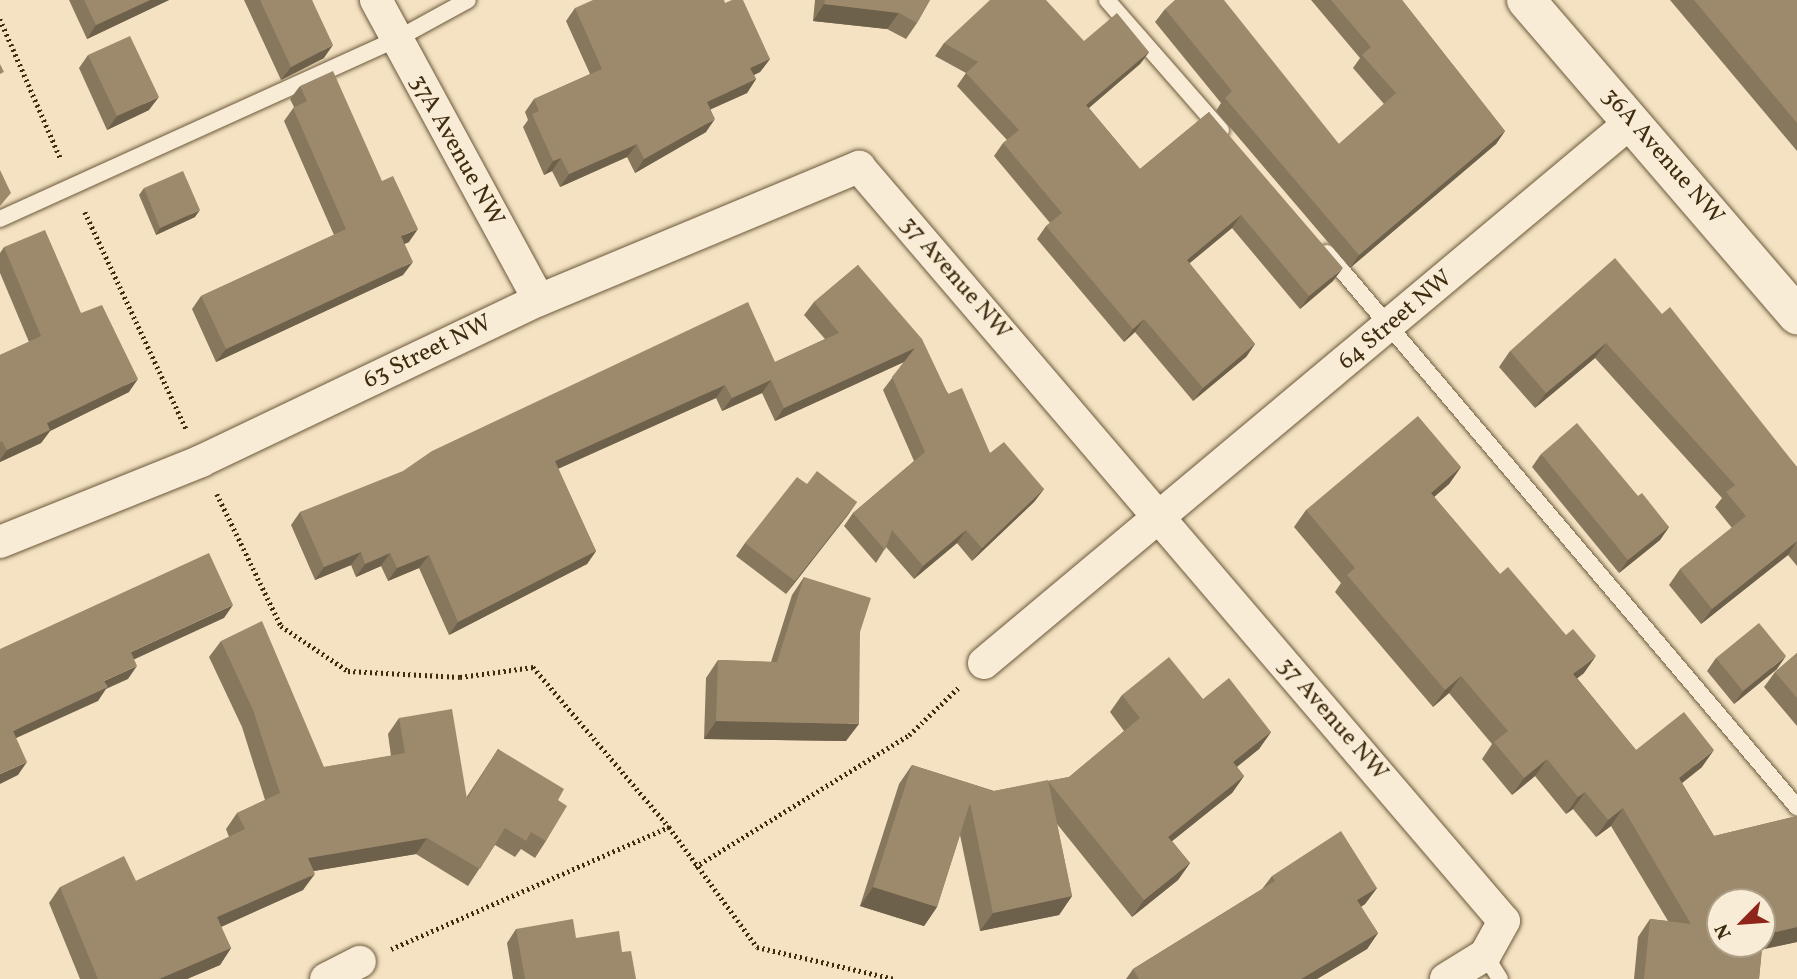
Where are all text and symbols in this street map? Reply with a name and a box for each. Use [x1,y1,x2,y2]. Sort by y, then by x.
street label: 37A Avenue NW [403,70,509,232]
street label: 36A Avenue NW [1595,83,1729,231]
street label: 37 Avenue NW [894,211,1016,347]
street label: 64 Street NW [1333,265,1459,377]
street label: 63 Street NW [359,310,497,396]
street label: 37 Avenue NW [1271,652,1393,788]
north arrow [1706,888,1776,958]
text: N [1709,919,1738,943]

